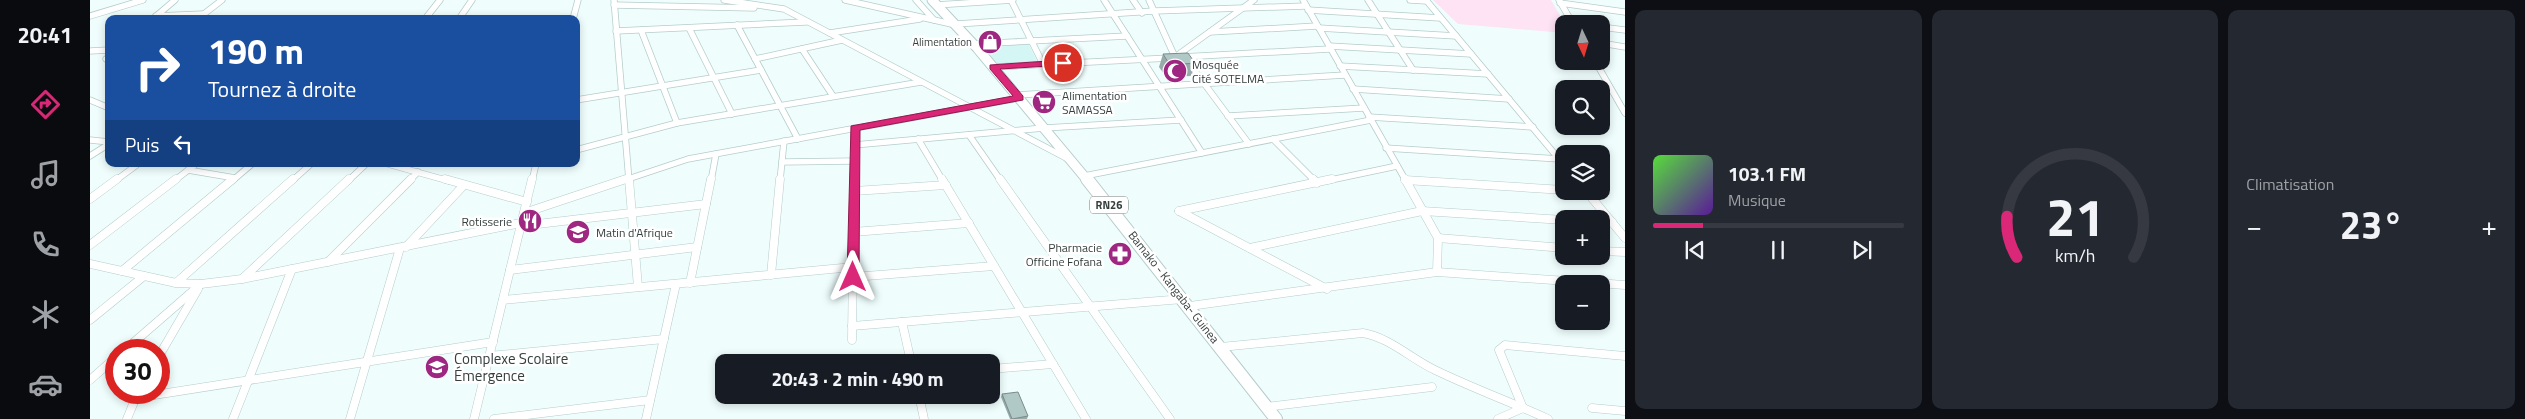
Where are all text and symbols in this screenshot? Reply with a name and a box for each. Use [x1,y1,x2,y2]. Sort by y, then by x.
north arrow [1555,15,1610,70]
map controls [1555,15,1610,330]
text: 20:41 [18,18,72,52]
text: 190 m [208,24,304,78]
shop icon: Alimentation [977,29,1003,55]
place label: Alimentation [913,34,972,50]
icon: right [125,35,190,100]
pin [1042,42,1084,84]
icon: arrive [1049,49,1077,77]
place label: Mosquée Cité SOTELMA [1192,55,1264,88]
mosque icon: Mosquée Cité SOTELMA [1162,58,1188,84]
text: Tournez à droite [208,72,356,106]
button: search [1555,80,1610,135]
place label: Alimentation SAMASSA [1062,86,1127,119]
icon: directions [28,87,63,122]
supermarket icon: Alimentation SAMASSA [1031,89,1057,115]
text: Puis [125,130,159,159]
icon: left [169,130,197,158]
button: layers [1555,145,1610,200]
icon: music [28,157,63,192]
text: 103.1 FM [1728,159,1806,188]
text: Climatisation [2246,172,2334,196]
text: 21 [2046,177,2104,256]
text: Musique [1728,188,1786,212]
road number: RN26 [1090,196,1128,214]
text: 23° [2340,196,2404,254]
text: − [2246,204,2262,247]
text: + [2481,204,2497,247]
restaurant icon: Rotisserie [517,208,543,234]
button: + [1555,210,1610,265]
place label: Rotisserie [462,212,512,231]
school or university icon: Matin d'Afrique [565,219,591,245]
place label: Matin d'Afrique [596,223,673,242]
icon: phone [28,227,63,262]
street label: Bamako - Kangaba- Guinea [1124,227,1224,347]
icon: previous [1681,236,1709,264]
icon: pause [1764,236,1792,264]
icon: next [1848,236,1876,264]
place label: Pharmacie Officine Fofana [1026,238,1102,271]
pharmacy icon: Pharmacie Officine Fofana [1107,241,1133,267]
text: km/h [2055,242,2095,269]
position arrow [826,250,878,302]
button: − [1555,275,1610,330]
icon: climate [28,297,63,332]
speed limit sign: 30 [105,339,170,404]
place label: Complexe Scolaire Émergence [454,347,568,387]
school or university icon: Complexe Scolaire Émergence [424,354,450,380]
text: 20:43 · 2 min · 490 m [771,364,944,393]
icon: car [28,367,63,402]

